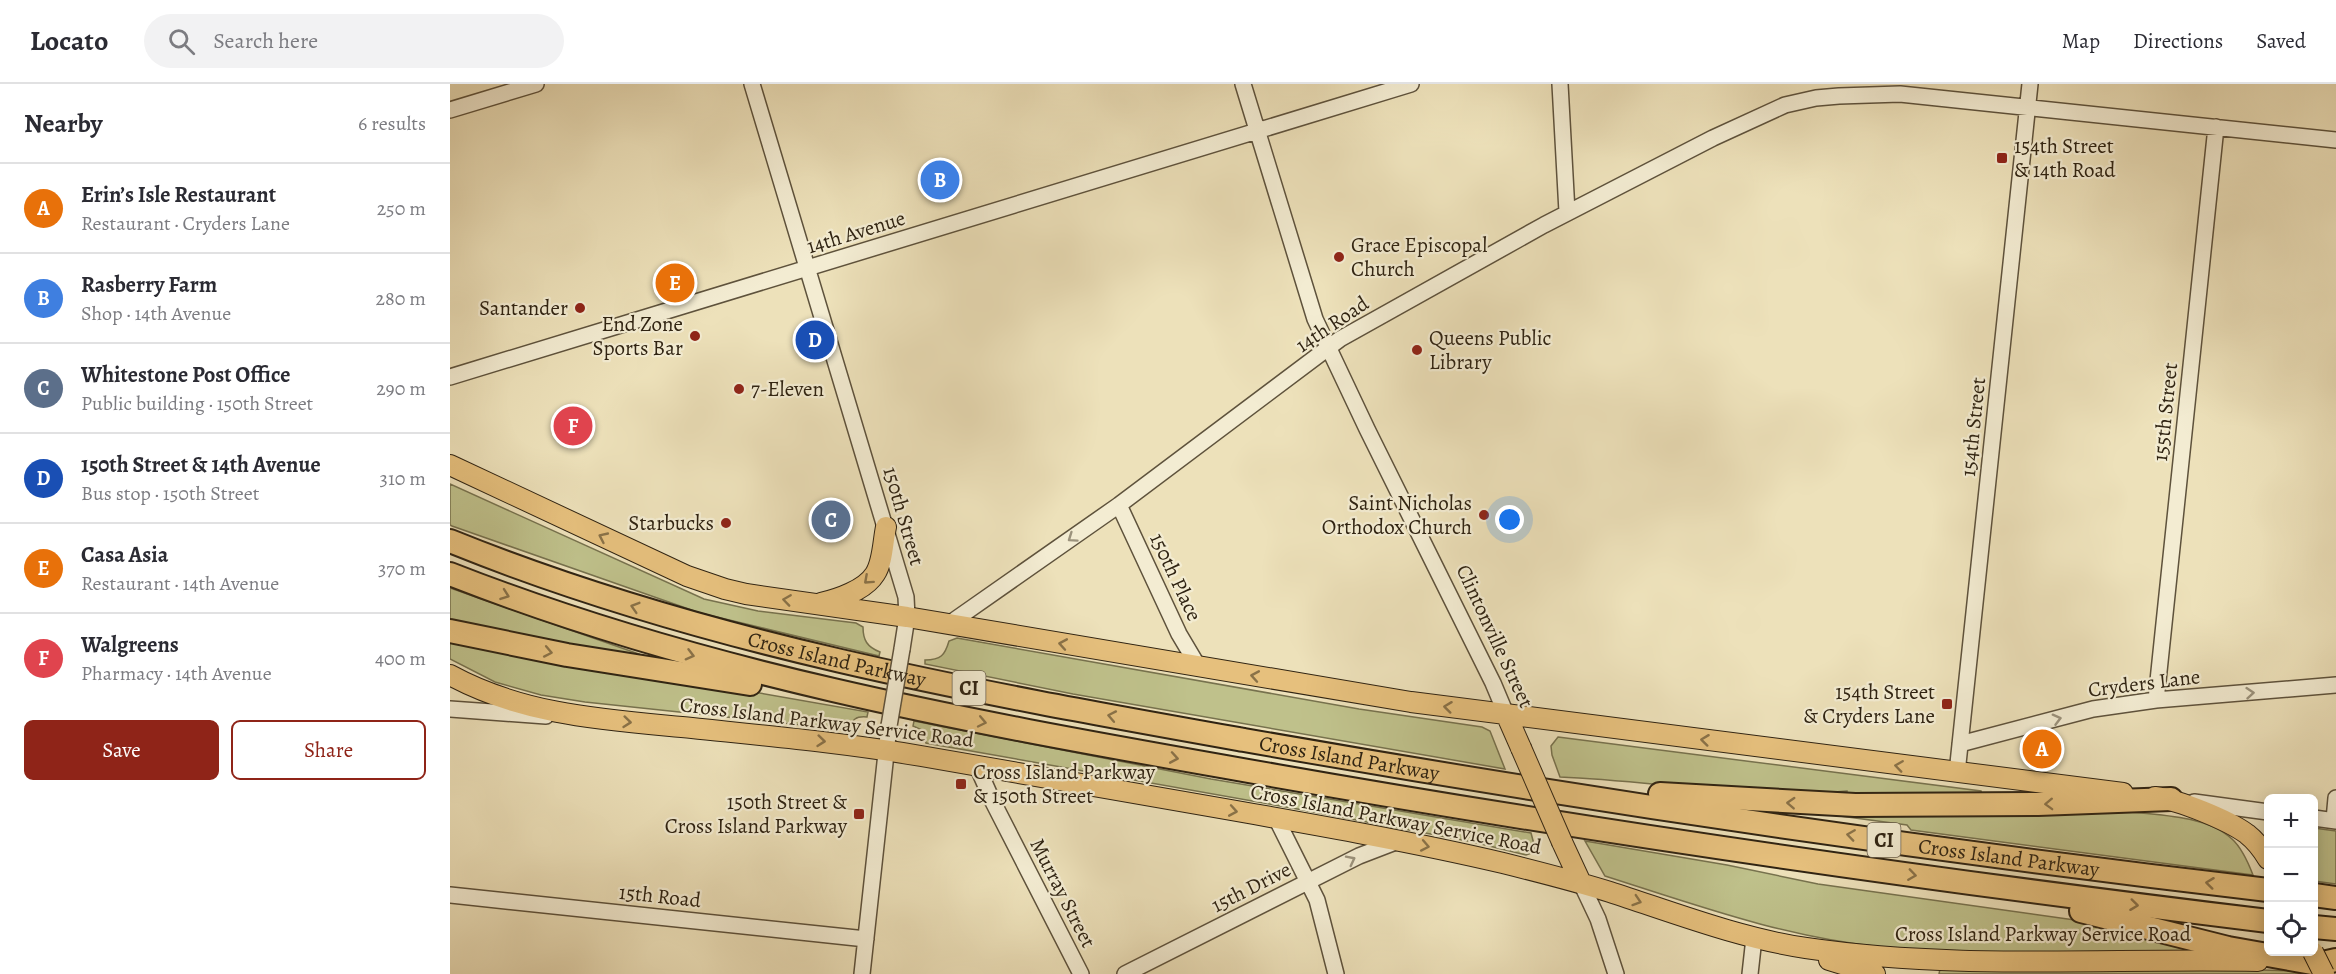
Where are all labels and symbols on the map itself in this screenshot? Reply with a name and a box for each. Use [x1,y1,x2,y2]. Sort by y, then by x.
place label: 154th Street & 14th Road [2014,132,2116,184]
marker: 154th Street & 14th Road [1995,151,2009,165]
pin: B [920,158,960,202]
street label: 14th Avenue [803,204,909,260]
place label: Grace Episcopal Church [1351,231,1487,283]
marker: Grace Episcopal Church [1332,250,1346,264]
pin: E [656,260,694,306]
street label: 14th Road [1290,289,1375,359]
place label: Santander [479,294,568,322]
marker: Santander [573,301,587,315]
place label: End Zone Sports Bar [592,310,683,362]
pin: D [796,318,835,362]
place label: Queens Public Library [1429,324,1552,376]
marker: End Zone Sports Bar [688,329,702,343]
marker: Queens Public Library [1410,343,1424,357]
street label: 155th Street [2146,361,2184,463]
place label: 7-Eleven [751,375,824,403]
street label: 154th Street [1954,376,1992,478]
marker: 7-Eleven [732,382,746,396]
pin: F [554,404,592,448]
street label: 150th Street [877,463,931,569]
place label: Saint Nicholas Orthodox Church [1322,489,1472,541]
pin: C [812,498,850,542]
your location [1495,505,1524,534]
marker: Saint Nicholas Orthodox Church [1477,508,1491,522]
place label: Starbucks [628,509,714,537]
marker: Starbucks [719,516,733,530]
street label: 150th Place [1143,528,1209,626]
one-way arrow [1067,531,1078,542]
one-way arrow [599,532,610,544]
street label: Clintonville Street [1450,560,1540,712]
one-way arrow [864,573,875,584]
one-way arrow [498,588,509,600]
one-way arrow [782,594,791,606]
one-way arrow [630,601,641,614]
street label: Cross Island Parkway [745,625,929,694]
one-way arrow [1059,638,1068,650]
one-way arrow [543,645,553,658]
one-way arrow [684,648,695,660]
street label: Cryders Lane [2086,662,2202,704]
one-way arrow [1251,670,1261,683]
road number: CI [952,671,986,705]
place label: 154th Street & Cryders Lane [1803,678,1935,730]
one-way arrow [2246,686,2255,699]
street label: Cross Island Parkway Service Road [678,690,976,754]
marker: 154th Street & Cryders Lane [1940,697,1954,711]
one-way arrow [1443,701,1453,714]
one-way arrow [1107,710,1117,723]
one-way arrow [2052,713,2062,726]
one-way arrow [622,715,631,728]
one-way arrow [977,715,987,728]
pin: A [2022,726,2062,772]
street label: Cross Island Parkway [1257,729,1442,787]
one-way arrow [816,735,825,747]
one-way arrow [1701,735,1710,747]
one-way arrow [1169,751,1179,764]
place label: Cross Island Parkway & 150th Street [973,758,1156,810]
one-way arrow [1894,760,1903,772]
marker: Cross Island Parkway & 150th Street [954,777,968,791]
street label: Cross Island Parkway Service Road [1248,777,1545,861]
place label: 150th Street & Cross Island Parkway [665,788,848,840]
one-way arrow [1787,797,1796,810]
one-way arrow [2045,797,2054,810]
one-way arrow [1228,804,1238,817]
marker: 150th Street & Cross Island Parkway [852,807,866,821]
road number: CI [1868,823,1900,857]
one-way arrow [1846,829,1855,841]
street label: Cross Island Parkway [1917,832,2102,883]
street label: Murray Street [1023,834,1103,953]
one-way arrow [1420,839,1430,852]
street label: 15th Drive [1206,855,1296,919]
one-way arrow [1345,856,1356,867]
one-way arrow [1907,869,1916,881]
one-way arrow [2206,877,2215,890]
street label: 15th Road [618,878,703,914]
one-way arrow [1631,894,1642,906]
one-way arrow [2129,898,2139,911]
street label: Cross Island Parkway Service Road [1895,920,2192,948]

